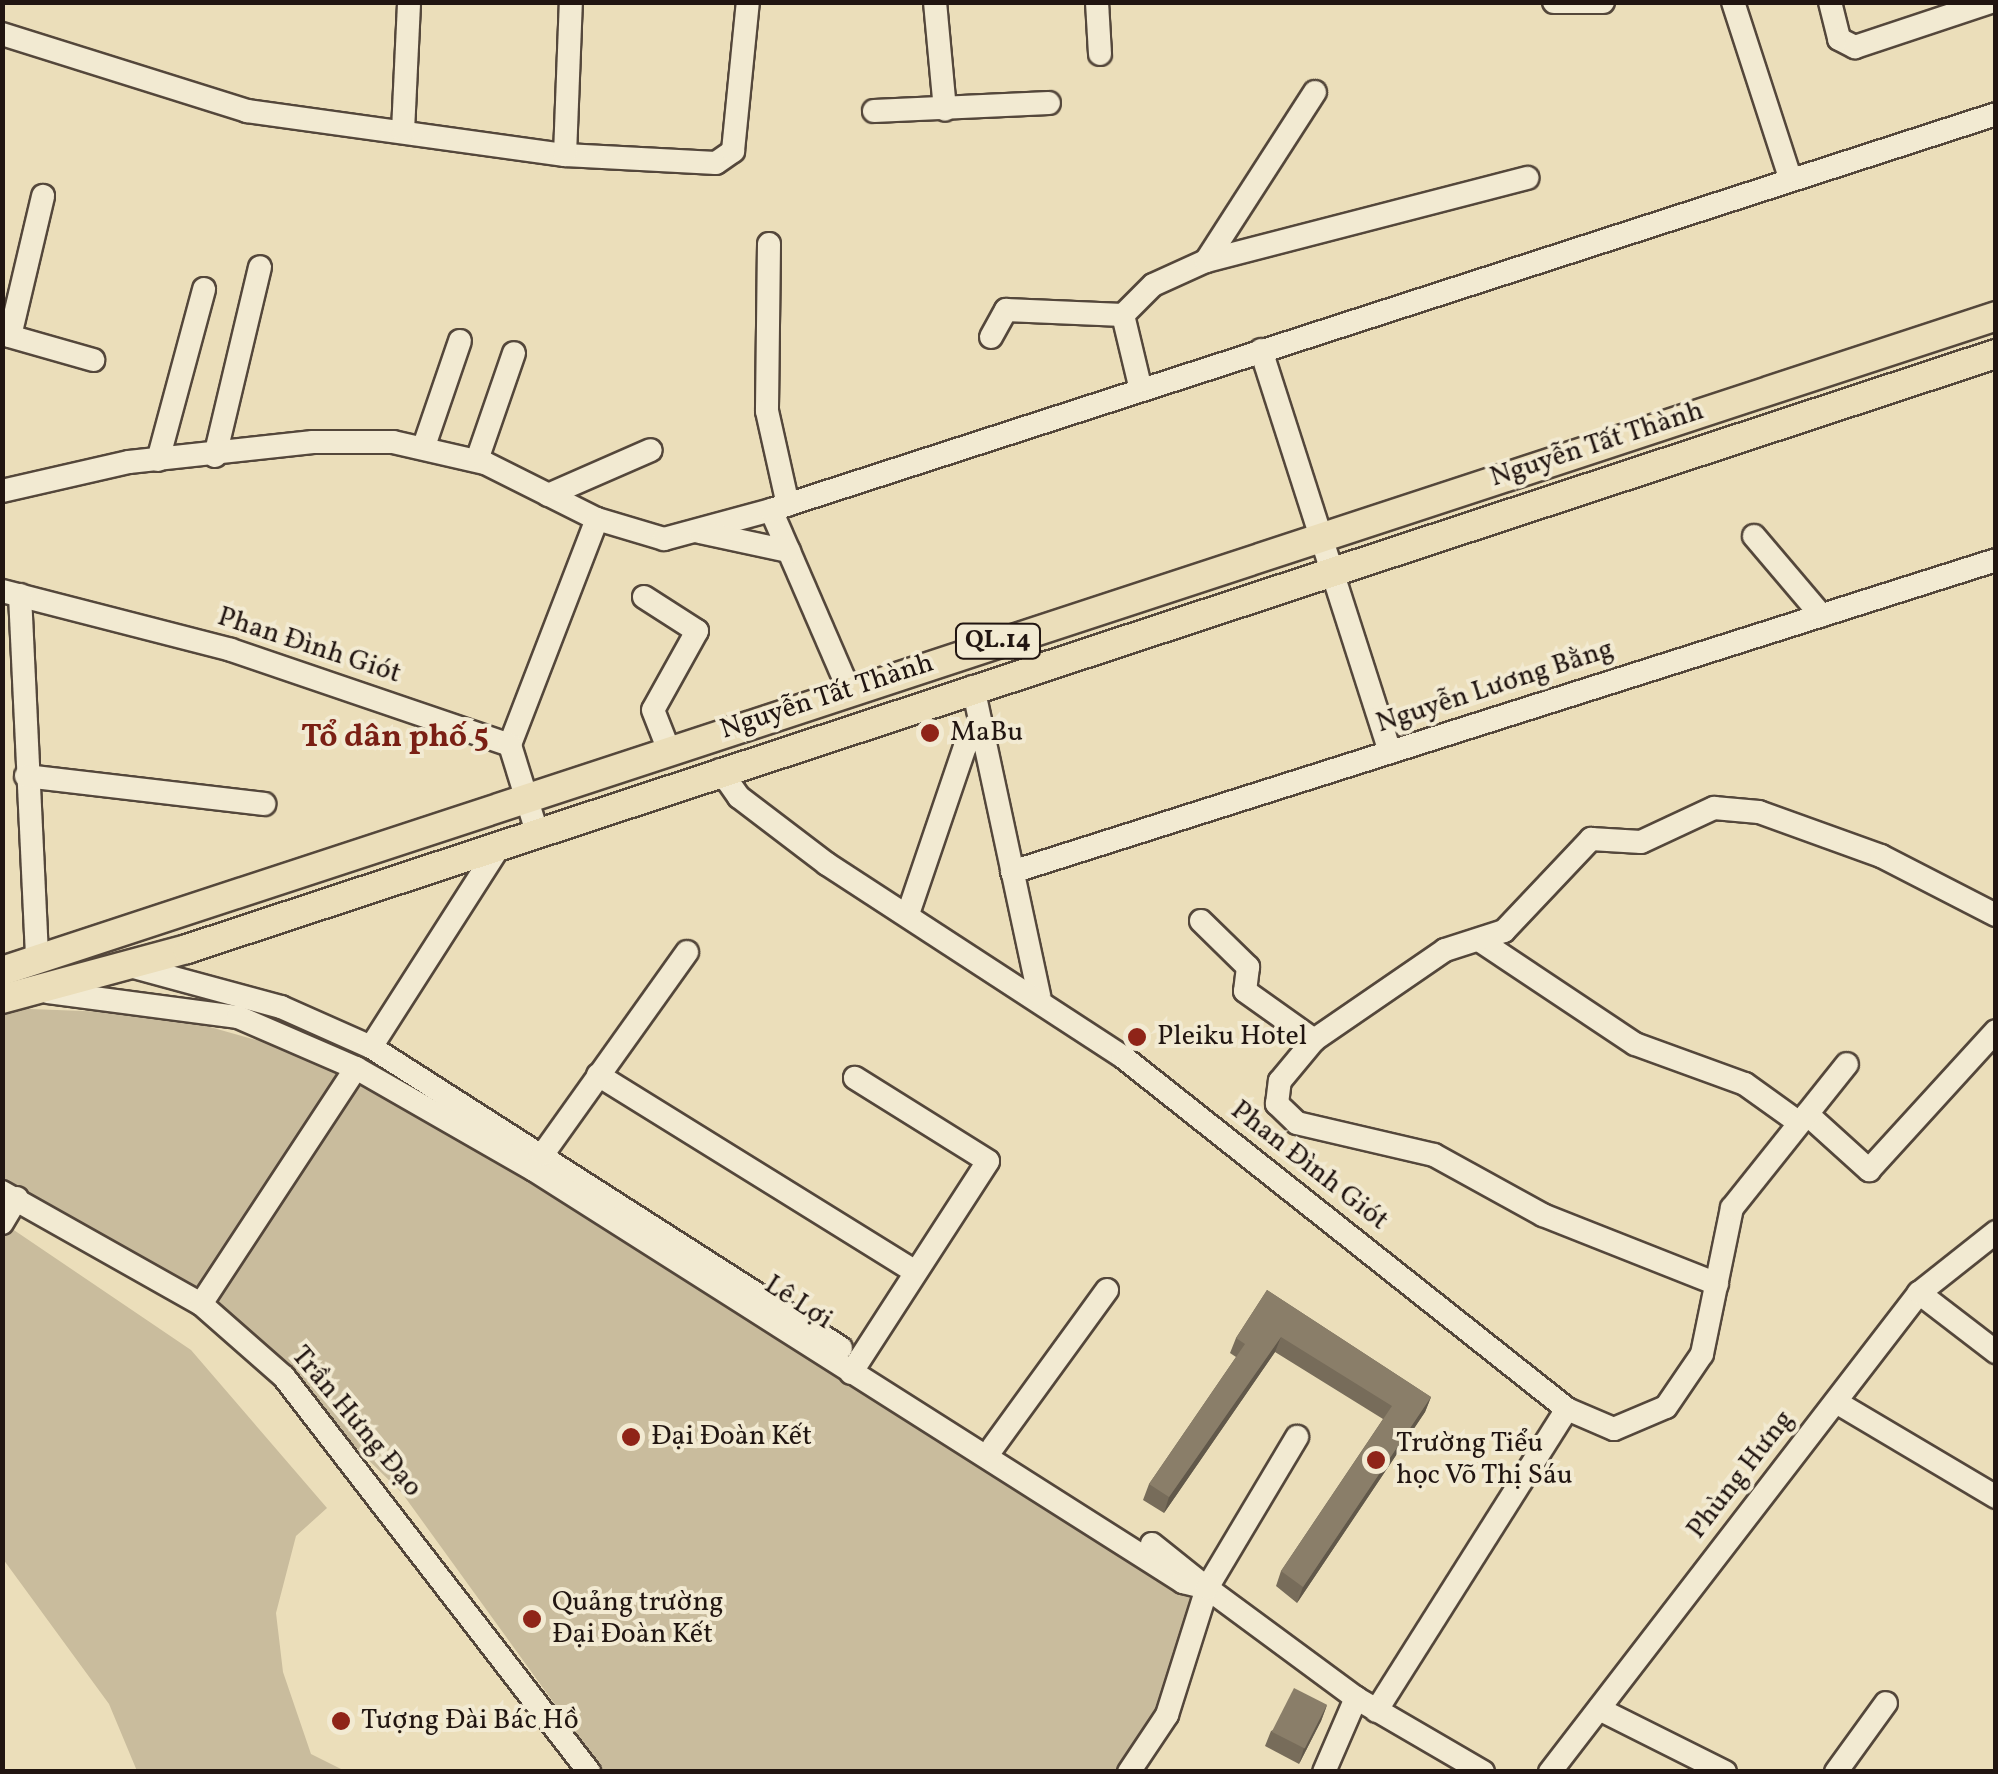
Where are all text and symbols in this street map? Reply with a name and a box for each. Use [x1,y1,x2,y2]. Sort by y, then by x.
street label: Nguyễn Tất Thành [1485,394,1709,496]
street label: Phan Đình Giót [213,601,405,691]
road number: QL.14 [953,621,1043,661]
street label: Nguyễn Lương Bằng [1372,633,1618,741]
street label: Nguyễn Tất Thành [715,646,939,748]
place label: MaBu [950,716,1023,750]
district label: Tổ dân phố 5 [301,719,489,757]
marker: MaBu [919,722,941,744]
place label: Pleiku Hotel [1157,1020,1307,1054]
marker: Pleiku Hotel [1126,1026,1148,1048]
street label: Phan Đình Giót [1224,1094,1394,1238]
street label: Lê Lợi [758,1269,838,1337]
street label: Trần Hưng Đạo [283,1340,429,1504]
street label: Phùng Hưng [1680,1404,1802,1546]
place label: Đại Đoàn Kết [651,1420,812,1454]
marker: Đại Đoàn Kết [620,1426,642,1448]
place label: Trường Tiểu học Võ Thị Sáu [1396,1427,1574,1493]
marker: Trường Tiểu học Võ Thị Sáu [1365,1449,1387,1471]
place label: Quảng trường Đại Đoàn Kết [552,1586,723,1652]
marker: Quảng trường Đại Đoàn Kết [521,1608,543,1630]
place label: Tượng Đài Bác Hồ [361,1704,579,1738]
marker: Tượng Đài Bác Hồ [330,1710,352,1732]

